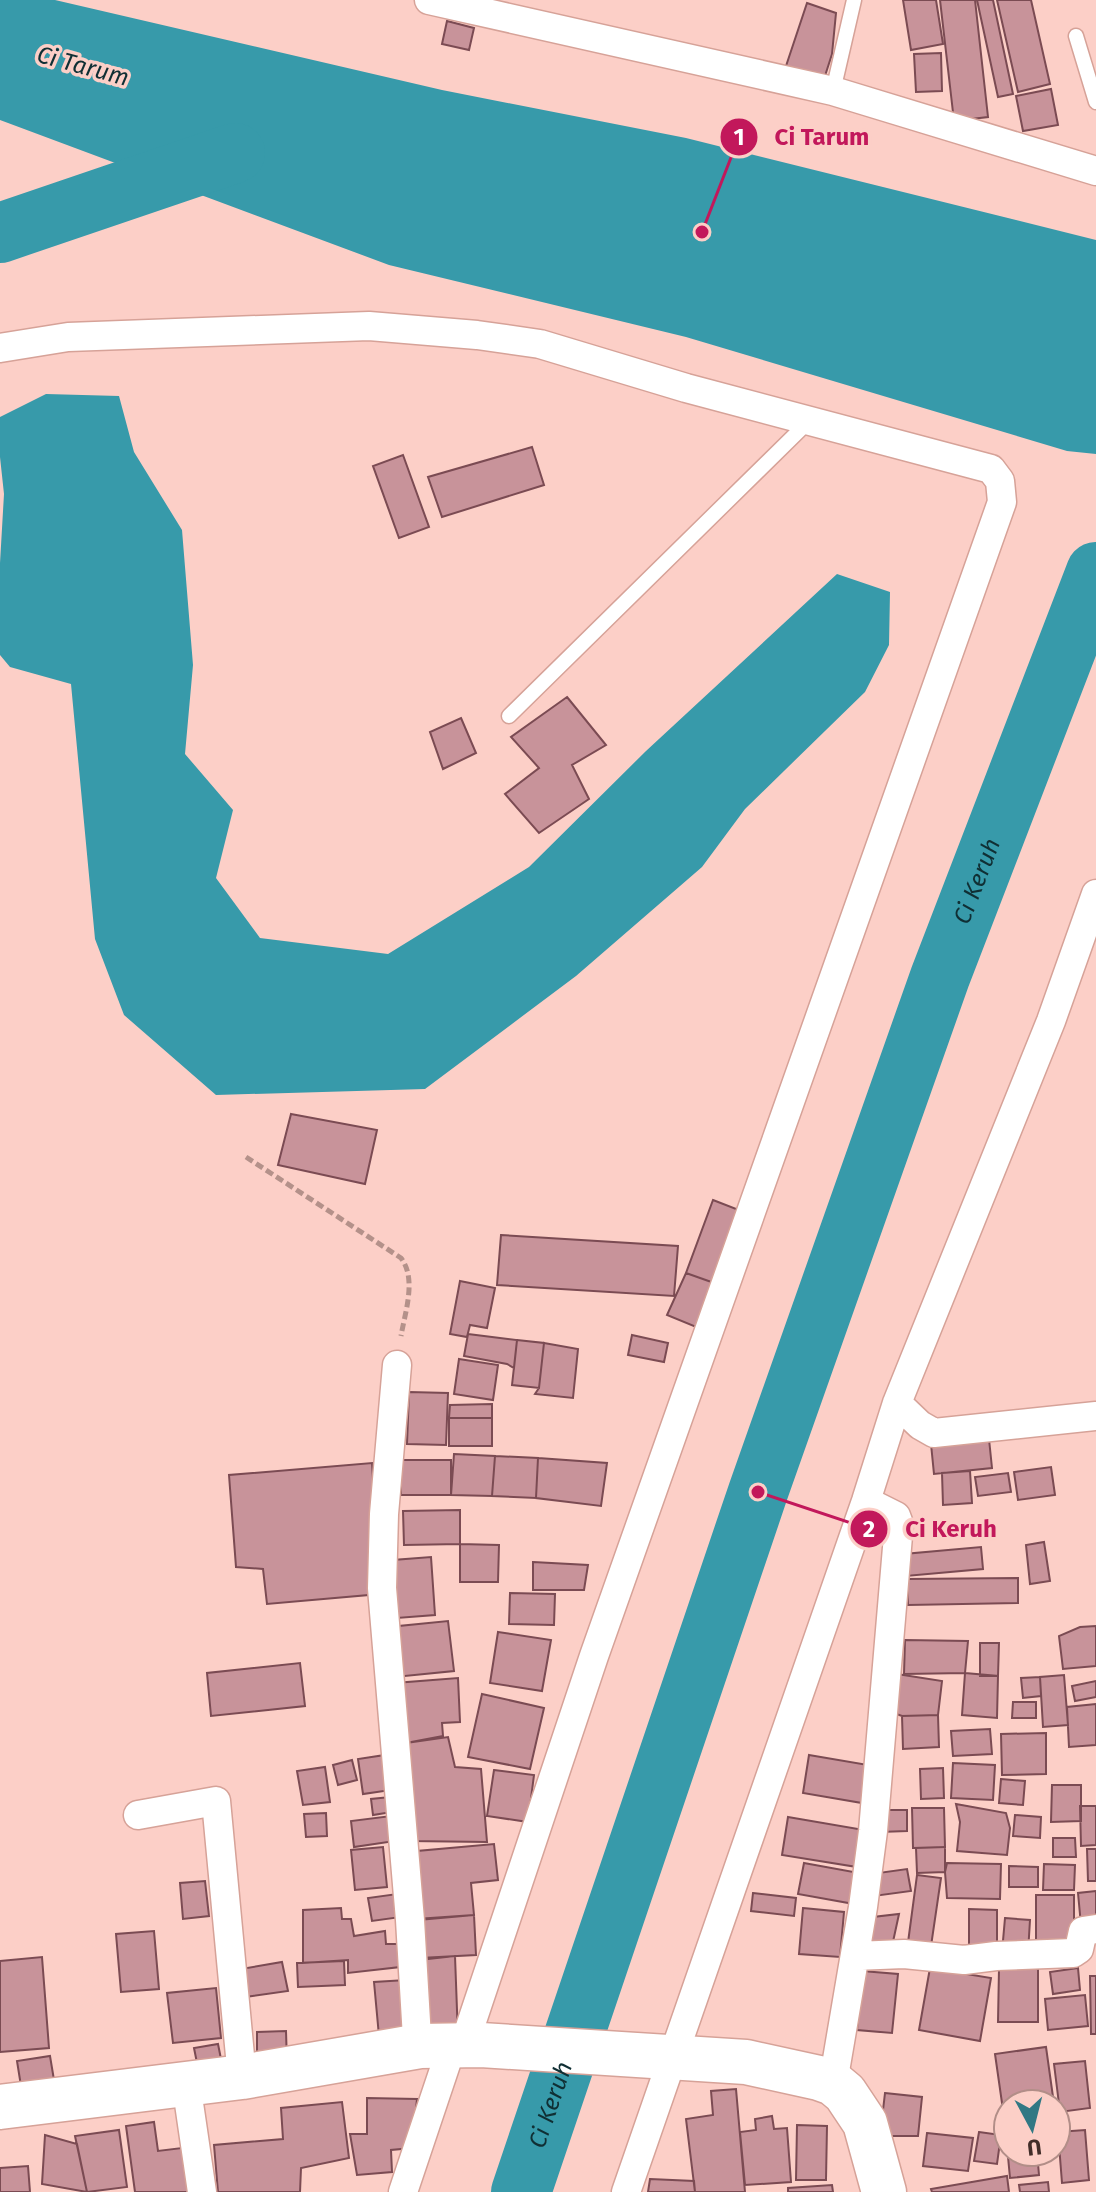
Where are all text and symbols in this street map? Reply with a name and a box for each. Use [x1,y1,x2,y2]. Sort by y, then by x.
water label: Ci Tarum [34,40,132,92]
callout: Ci Tarum [719,113,886,161]
text: 1 [733,123,745,151]
text: Ci Tarum [775,123,869,151]
water label: Ci Keruh [948,834,1006,928]
callout: Ci Keruh [849,1505,1012,1553]
text: 2 [863,1515,875,1543]
text: Ci Keruh [905,1515,997,1543]
water label: Ci Keruh [523,2058,578,2152]
north arrow [992,2088,1072,2168]
text: U [1026,2133,1043,2162]

